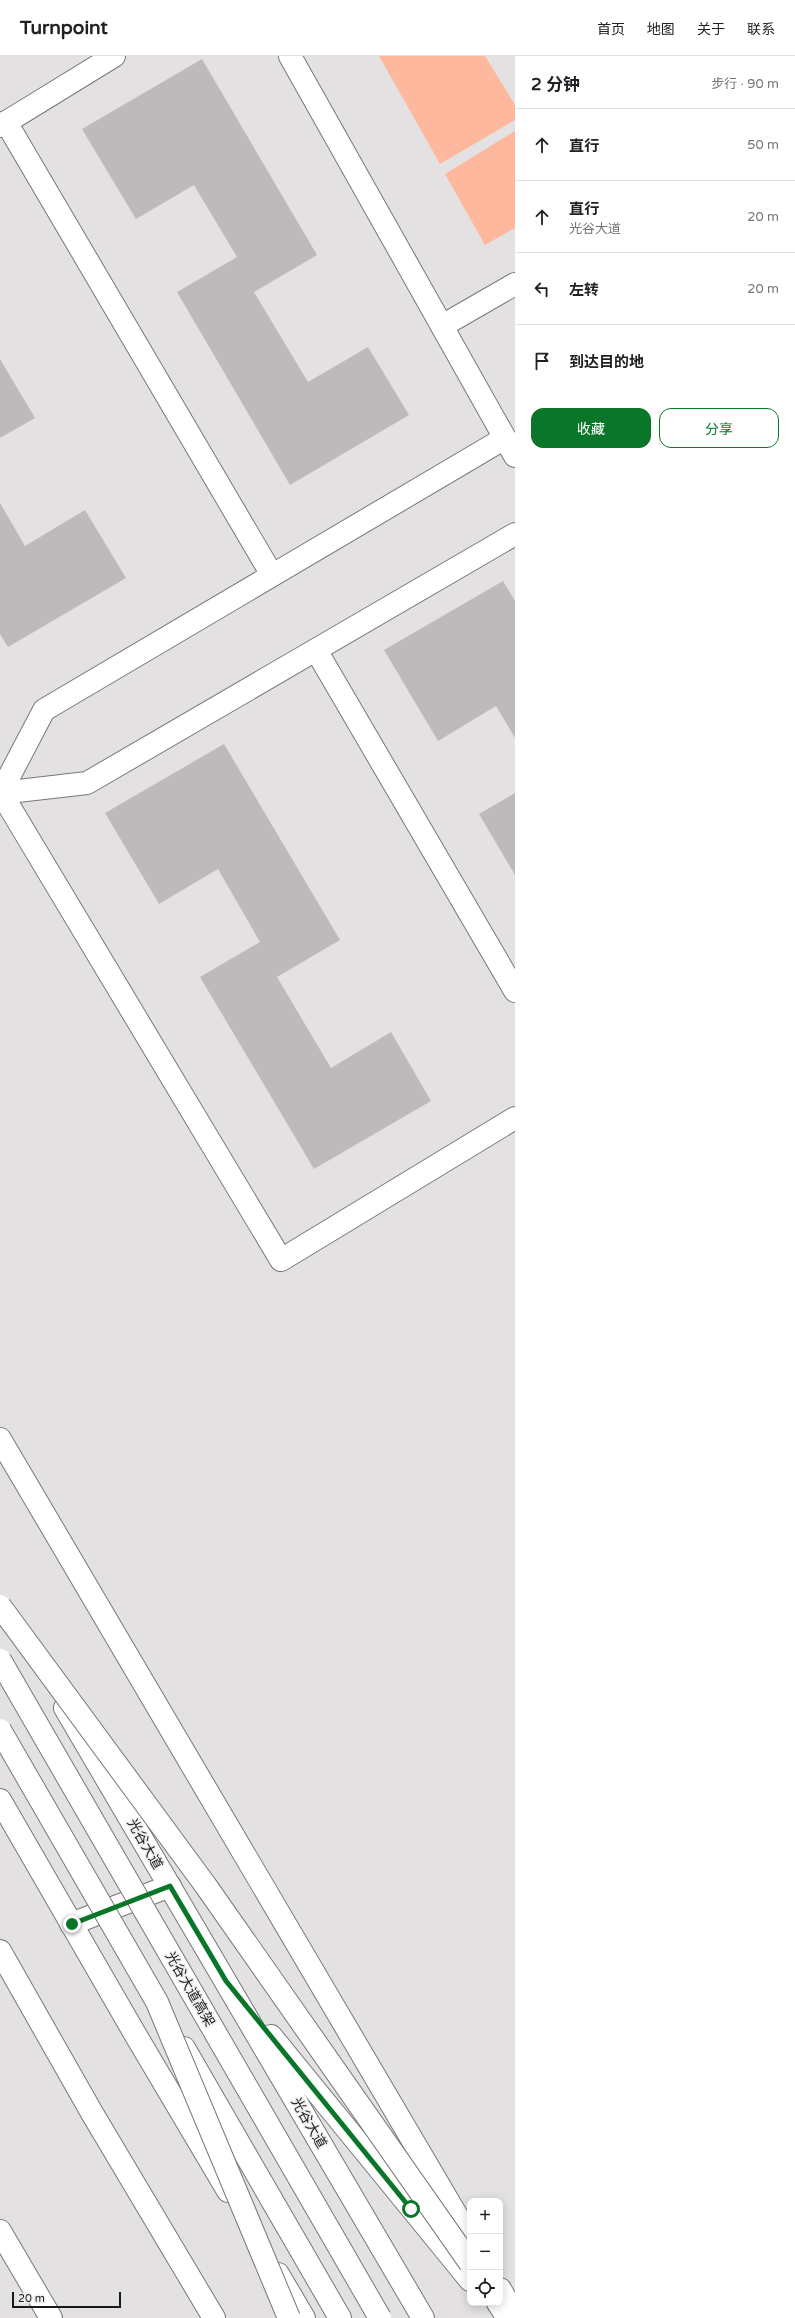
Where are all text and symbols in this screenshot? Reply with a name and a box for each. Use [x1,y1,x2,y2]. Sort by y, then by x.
text: Turnpoint [20,17,108,39]
text: 首页 [597,21,625,38]
text: 地图 [647,21,675,38]
text: 关于 [697,21,725,38]
text: 联系 [747,21,775,38]
text: 2 分钟 [531,74,580,95]
text: 步行 · 90 m [711,76,779,92]
icon: ahead [531,134,553,156]
text: 直行 [569,137,599,155]
text: 50 m [747,137,779,153]
text: 直行 [569,200,599,218]
icon: ahead [531,206,553,228]
text: 20 m [747,209,779,225]
text: 光谷大道 [569,221,621,237]
icon: left [531,278,553,300]
text: 左转 [569,281,599,299]
text: 20 m [747,281,779,297]
icon: arrive [531,350,553,372]
text: 到达目的地 [569,353,644,371]
button: 收藏 [531,408,651,448]
button: 分享 [659,408,779,448]
street label: 光谷大道 [124,1816,166,1872]
route end [63,1915,81,1933]
street label: 光谷大道高架 [162,1948,218,2030]
street label: 光谷大道 [288,2095,330,2151]
map controls [467,2198,503,2306]
button: + [467,2198,503,2234]
route start [402,2200,420,2218]
button: − [467,2234,503,2270]
button: locate [467,2270,503,2306]
scale bar [12,2290,121,2309]
text: 20 m [18,2292,45,2305]

